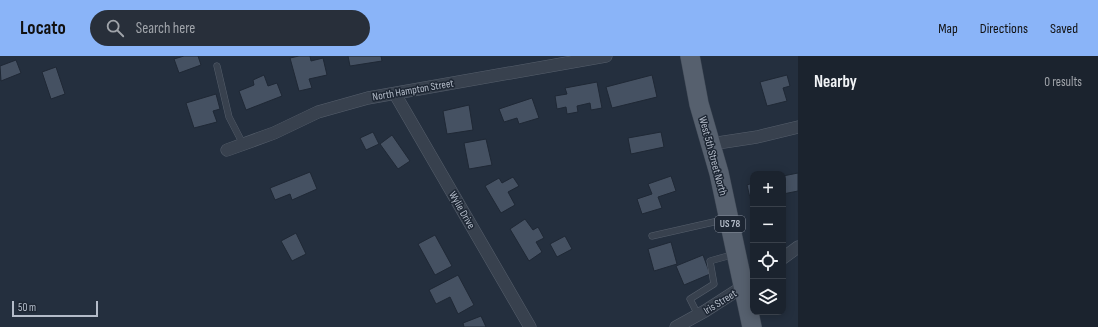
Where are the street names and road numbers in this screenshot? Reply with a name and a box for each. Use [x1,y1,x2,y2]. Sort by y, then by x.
street label: North Hampton Street [371,76,455,104]
street label: West 5th Street North [696,115,730,197]
street label: Wylie Drive [446,189,478,231]
road number: US 78 [715,216,745,232]
street label: Iris Street [701,287,739,317]

